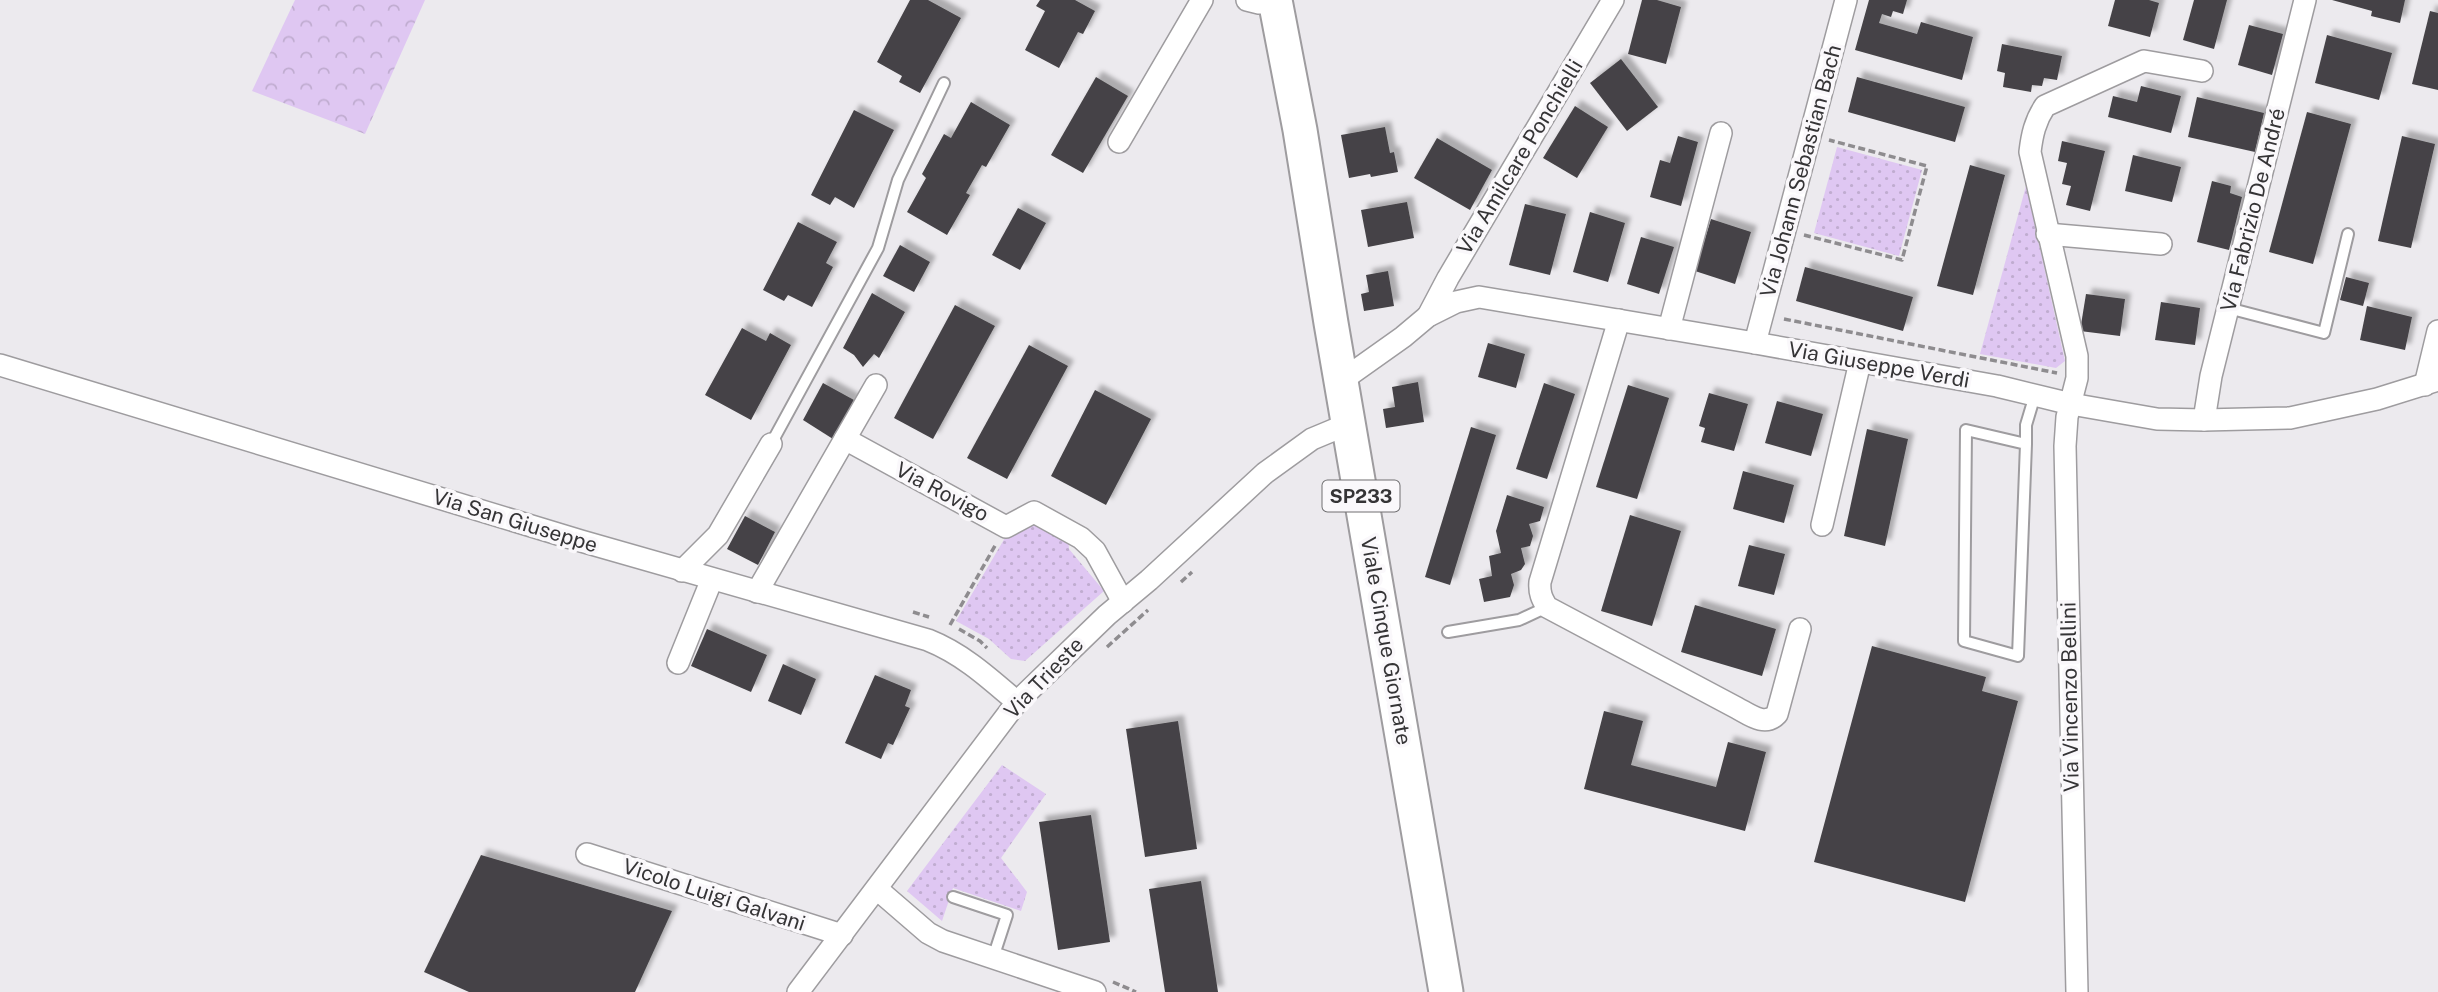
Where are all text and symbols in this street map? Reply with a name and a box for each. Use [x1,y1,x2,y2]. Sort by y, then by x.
street label: Via Johann Sebastian Bach [1755,42,1846,300]
street label: Via Amilcare Ponchielli [1451,55,1588,259]
street label: Via Fabrizio De André [2215,105,2290,314]
street label: Via Giuseppe Verdi [1786,336,1972,393]
street label: Via Rovigo [891,457,993,527]
road number: SP233 [1322,481,1400,512]
street label: Via San Giuseppe [430,484,601,557]
street label: Viale Cinque Giornate [1356,535,1417,747]
street label: Via Vincenzo Bellini [2055,602,2084,792]
street label: Via Trieste [999,632,1088,723]
street label: Vicolo Luigi Galvani [620,853,809,936]

